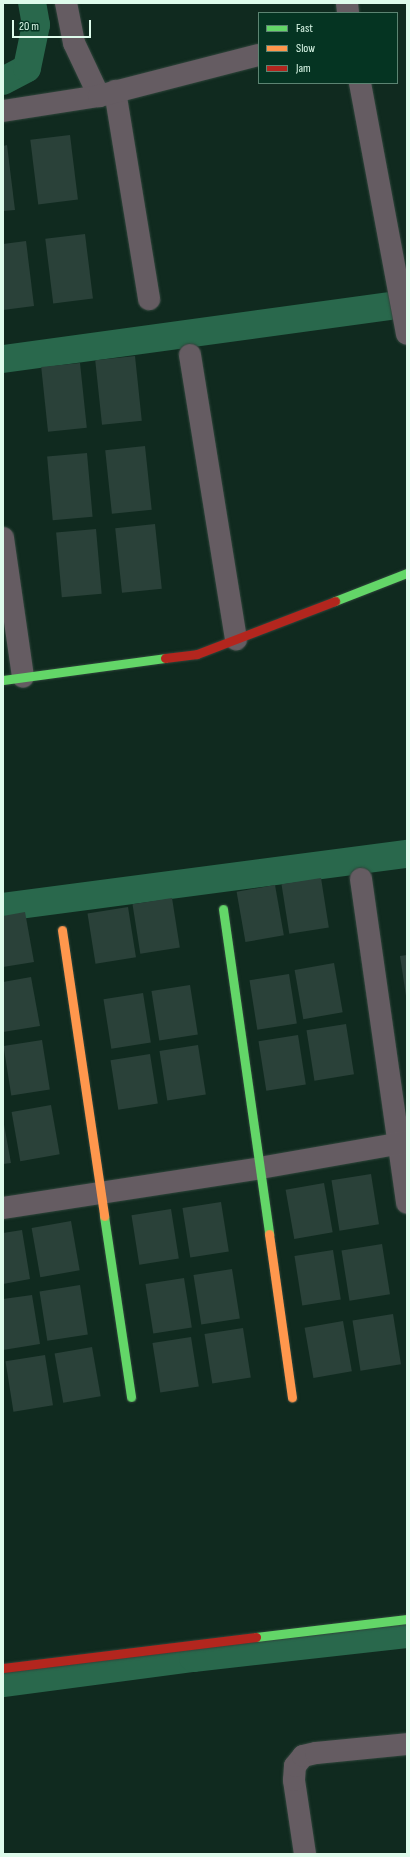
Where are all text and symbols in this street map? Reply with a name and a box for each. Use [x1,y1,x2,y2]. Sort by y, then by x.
scale bar [14,12,93,38]
legend [258,12,398,84]
text: 20 m [19,19,39,34]
text: Fast [296,21,313,36]
text: Slow [296,41,315,56]
text: Jam [296,61,311,76]

